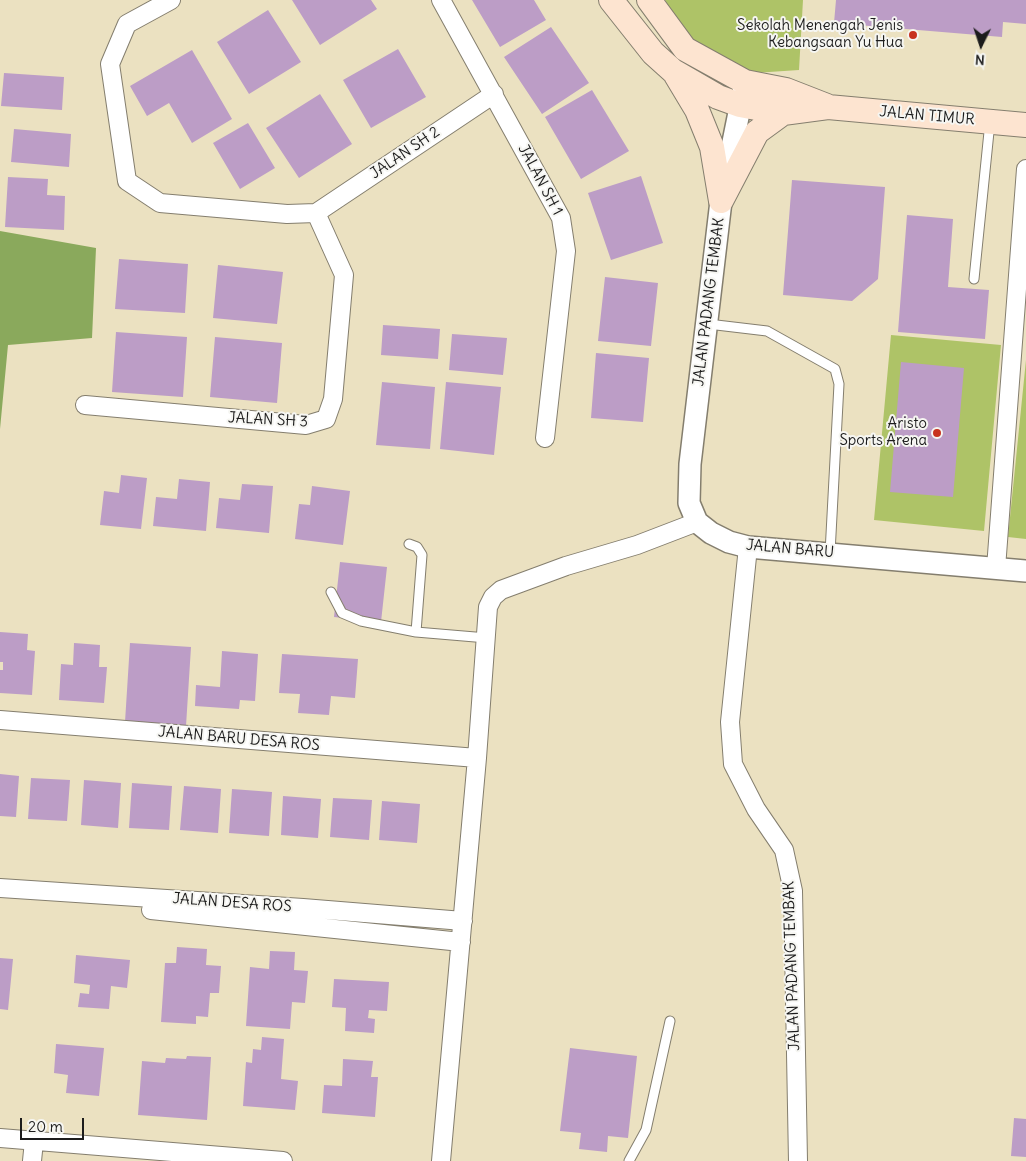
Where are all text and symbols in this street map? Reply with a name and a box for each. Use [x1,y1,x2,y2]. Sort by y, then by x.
place label: Sekolah Menengah Jenis Kebangsaan Yu Hua [737,17,903,52]
north arrow [956,20,1006,70]
marker: Sekolah Menengah Jenis Kebangsaan Yu Hua [907,29,919,41]
text: N [974,51,985,69]
street label: JALAN TIMUR [879,103,975,129]
street label: JALAN SH 2 [367,123,443,183]
street label: JALAN SH 1 [514,141,566,219]
street label: JALAN PADANG TEMBAK [690,217,728,387]
street label: JALAN SH 3 [227,409,309,431]
place label: Aristo Sports Arena [839,415,927,450]
marker: Aristo Sports Arena [931,427,943,439]
street label: JALAN BARU [745,536,835,562]
street label: JALAN BARU DESA ROS [157,723,321,755]
street label: JALAN PADANG TEMBAK [780,881,804,1051]
street label: JALAN DESA ROS [172,890,292,916]
scale bar [22,1108,86,1140]
text: 20 m [28,1117,63,1136]

